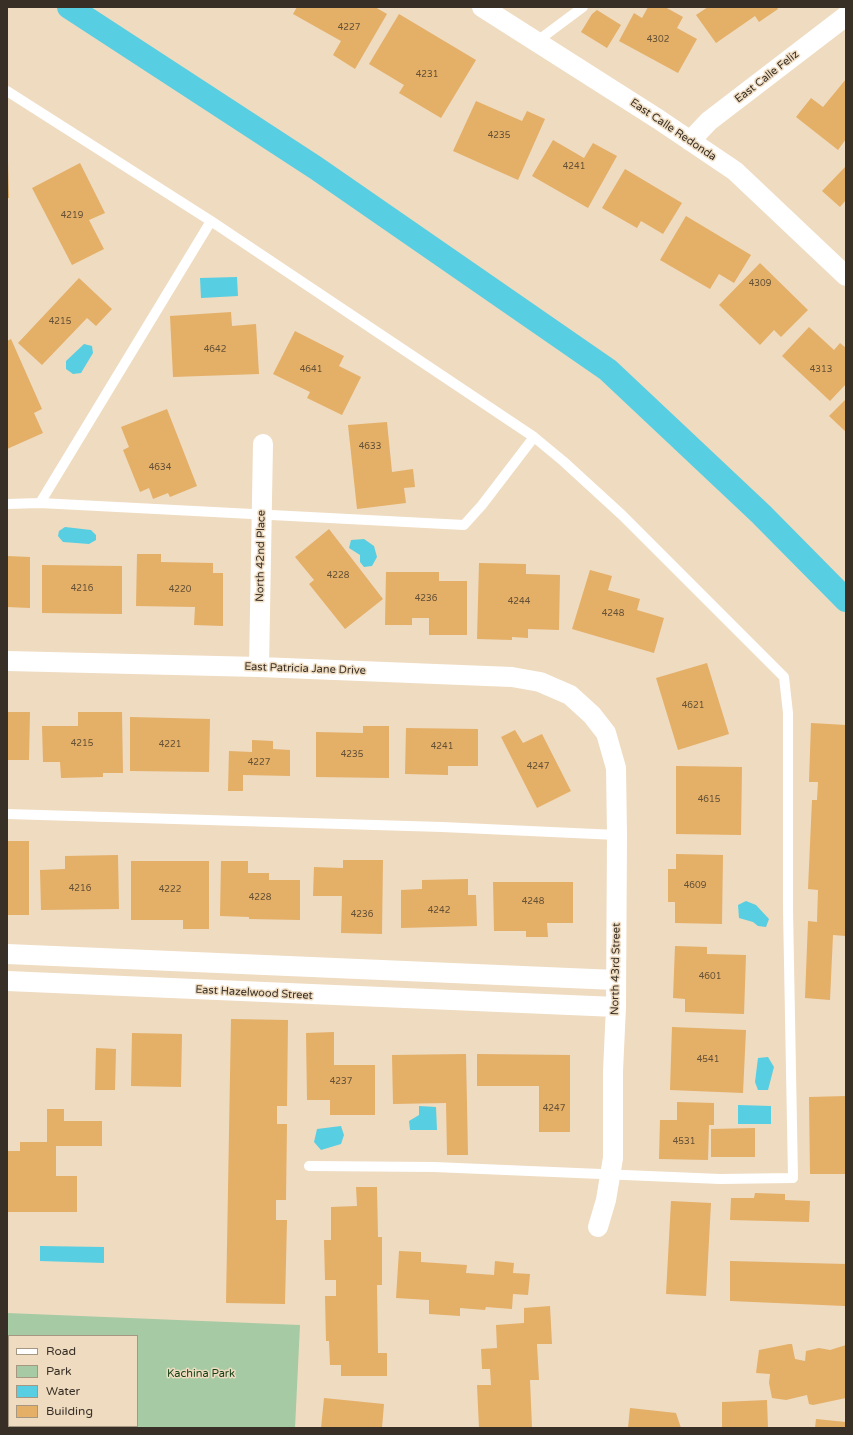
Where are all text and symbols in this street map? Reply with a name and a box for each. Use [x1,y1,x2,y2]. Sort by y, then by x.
house number: 4227 [338,23,360,33]
house number: 4302 [647,35,669,45]
street label: East Calle Feliz [733,48,801,106]
house number: 4231 [416,70,438,80]
street label: East Calle Redonda [627,96,719,164]
house number: 4235 [488,131,510,141]
house number: 4241 [563,162,585,172]
house number: 4219 [61,211,83,221]
house number: 4309 [749,279,771,289]
house number: 4215 [49,317,71,327]
house number: 4642 [204,345,226,355]
house number: 4641 [300,365,322,375]
house number: 4313 [810,365,832,375]
house number: 4633 [359,442,381,452]
house number: 4634 [149,463,171,473]
street label: North 42nd Place [254,510,268,602]
house number: 4228 [327,571,349,581]
house number: 4216 [71,584,93,594]
house number: 4220 [169,585,191,595]
house number: 4236 [415,594,437,604]
house number: 4244 [508,597,530,607]
house number: 4248 [602,609,624,619]
street label: East Patricia Jane Drive [244,660,366,678]
house number: 4621 [682,701,704,711]
house number: 4215 [71,739,93,749]
house number: 4221 [159,740,181,750]
house number: 4241 [431,742,453,752]
house number: 4235 [341,750,363,760]
house number: 4227 [248,758,270,768]
house number: 4247 [527,762,549,772]
house number: 4615 [698,795,720,805]
house number: 4609 [684,881,706,891]
house number: 4216 [69,884,91,894]
house number: 4222 [159,885,181,895]
house number: 4228 [249,893,271,903]
house number: 4248 [522,897,544,907]
house number: 4242 [428,906,450,916]
house number: 4236 [351,910,373,920]
street label: North 43rd Street [609,923,623,1015]
house number: 4601 [699,972,721,982]
street label: East Hazelwood Street [195,983,313,1003]
house number: 4541 [697,1055,719,1065]
house number: 4237 [330,1077,352,1087]
house number: 4247 [543,1104,565,1114]
house number: 4531 [673,1137,695,1147]
legend [8,1335,138,1427]
text: Road [46,1344,76,1358]
text: Park [46,1364,72,1378]
park label: Kachina Park [167,1367,235,1381]
text: Water [46,1384,80,1398]
text: Building [46,1404,93,1418]

